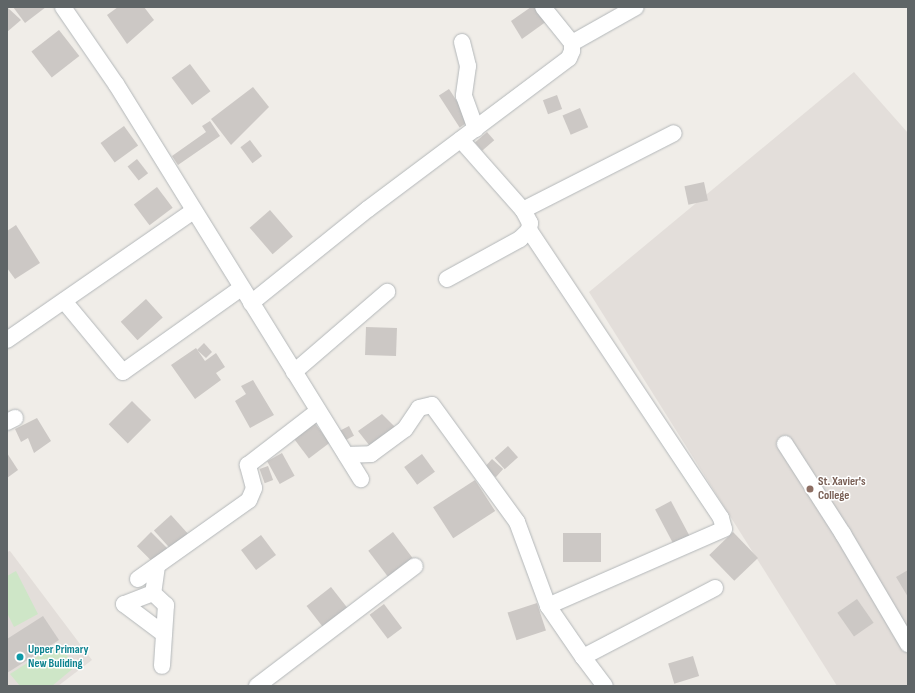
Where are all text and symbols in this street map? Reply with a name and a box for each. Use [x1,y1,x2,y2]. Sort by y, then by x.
place label: St. Xavier's College [818,475,866,503]
marker: St. Xavier's College [805,484,815,494]
place label: Upper Primary New Buliding [28,643,89,671]
marker: Upper Primary New Buliding [15,652,25,662]

